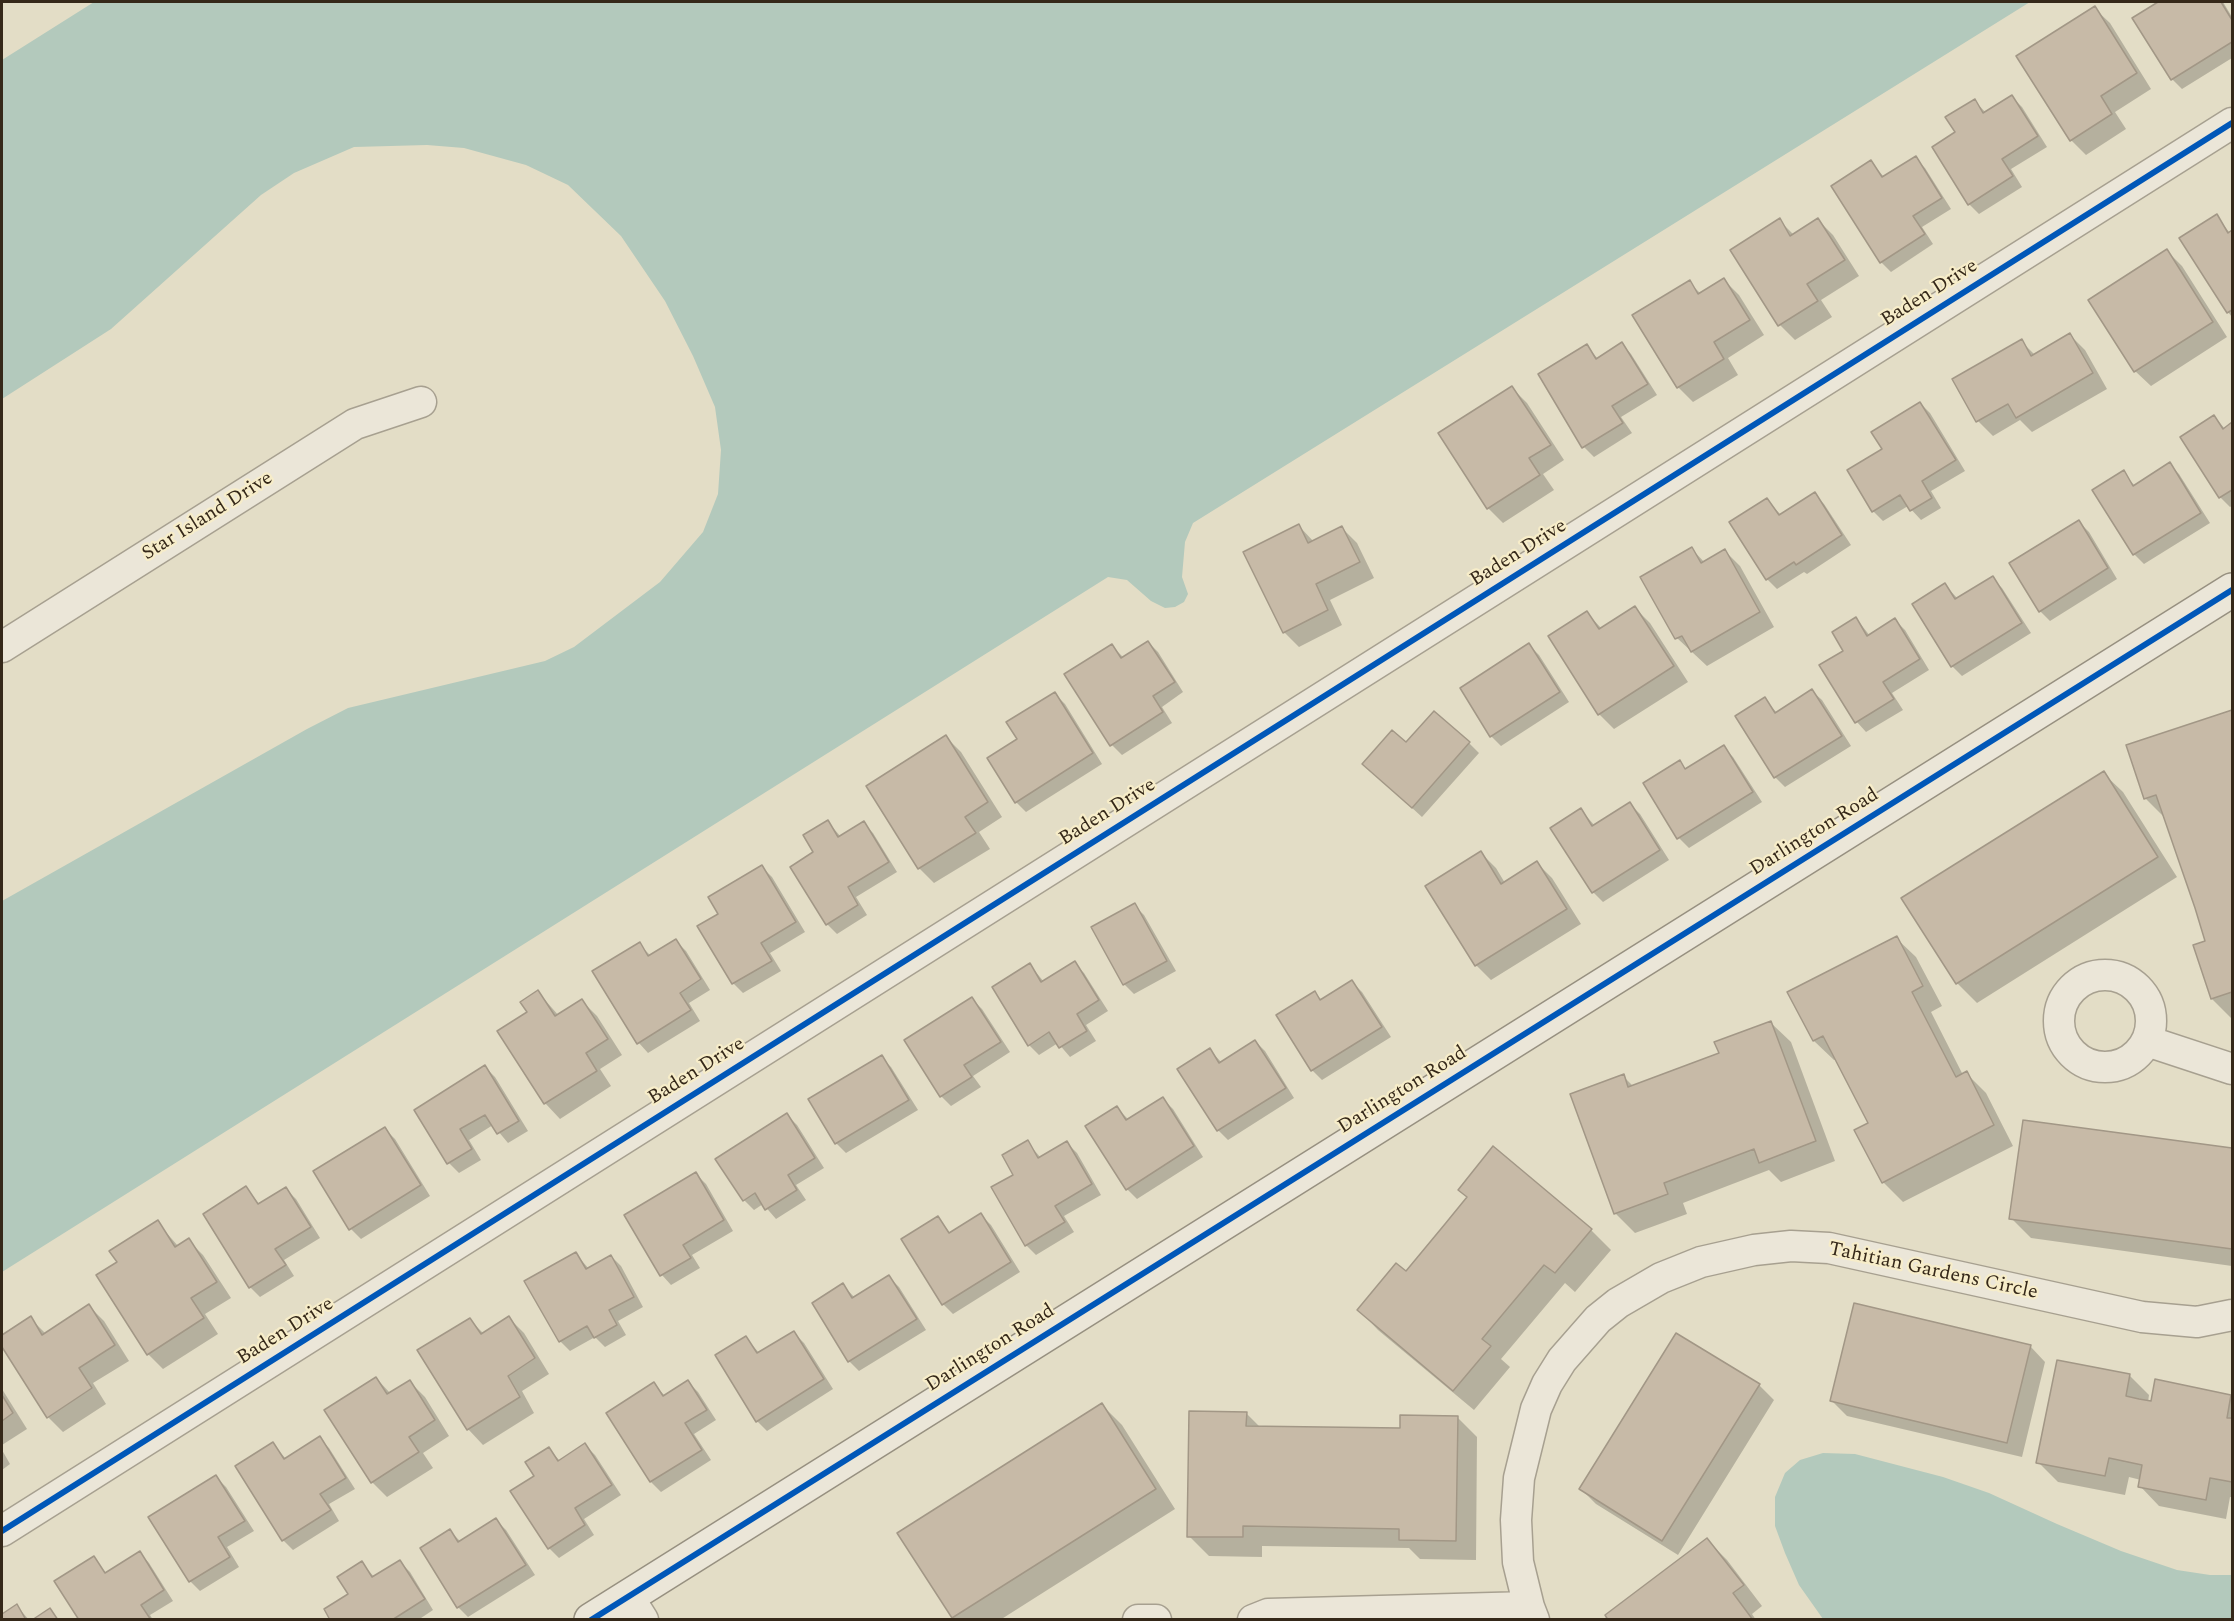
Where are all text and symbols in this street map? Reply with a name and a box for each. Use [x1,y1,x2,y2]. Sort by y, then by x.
street label: Baden Drive [1877,255,1983,333]
street label: Star Island Drive [138,467,278,567]
street label: Baden Drive [1466,515,1572,593]
street label: Baden Drive [1055,774,1161,852]
street label: Darlington Road [1746,784,1884,882]
street label: Baden Drive [644,1033,750,1111]
street label: Darlington Road [1334,1042,1472,1140]
street label: Tahitian Gardens Circle [1826,1238,2040,1306]
street label: Baden Drive [233,1293,339,1371]
street label: Darlington Road [922,1300,1060,1398]

